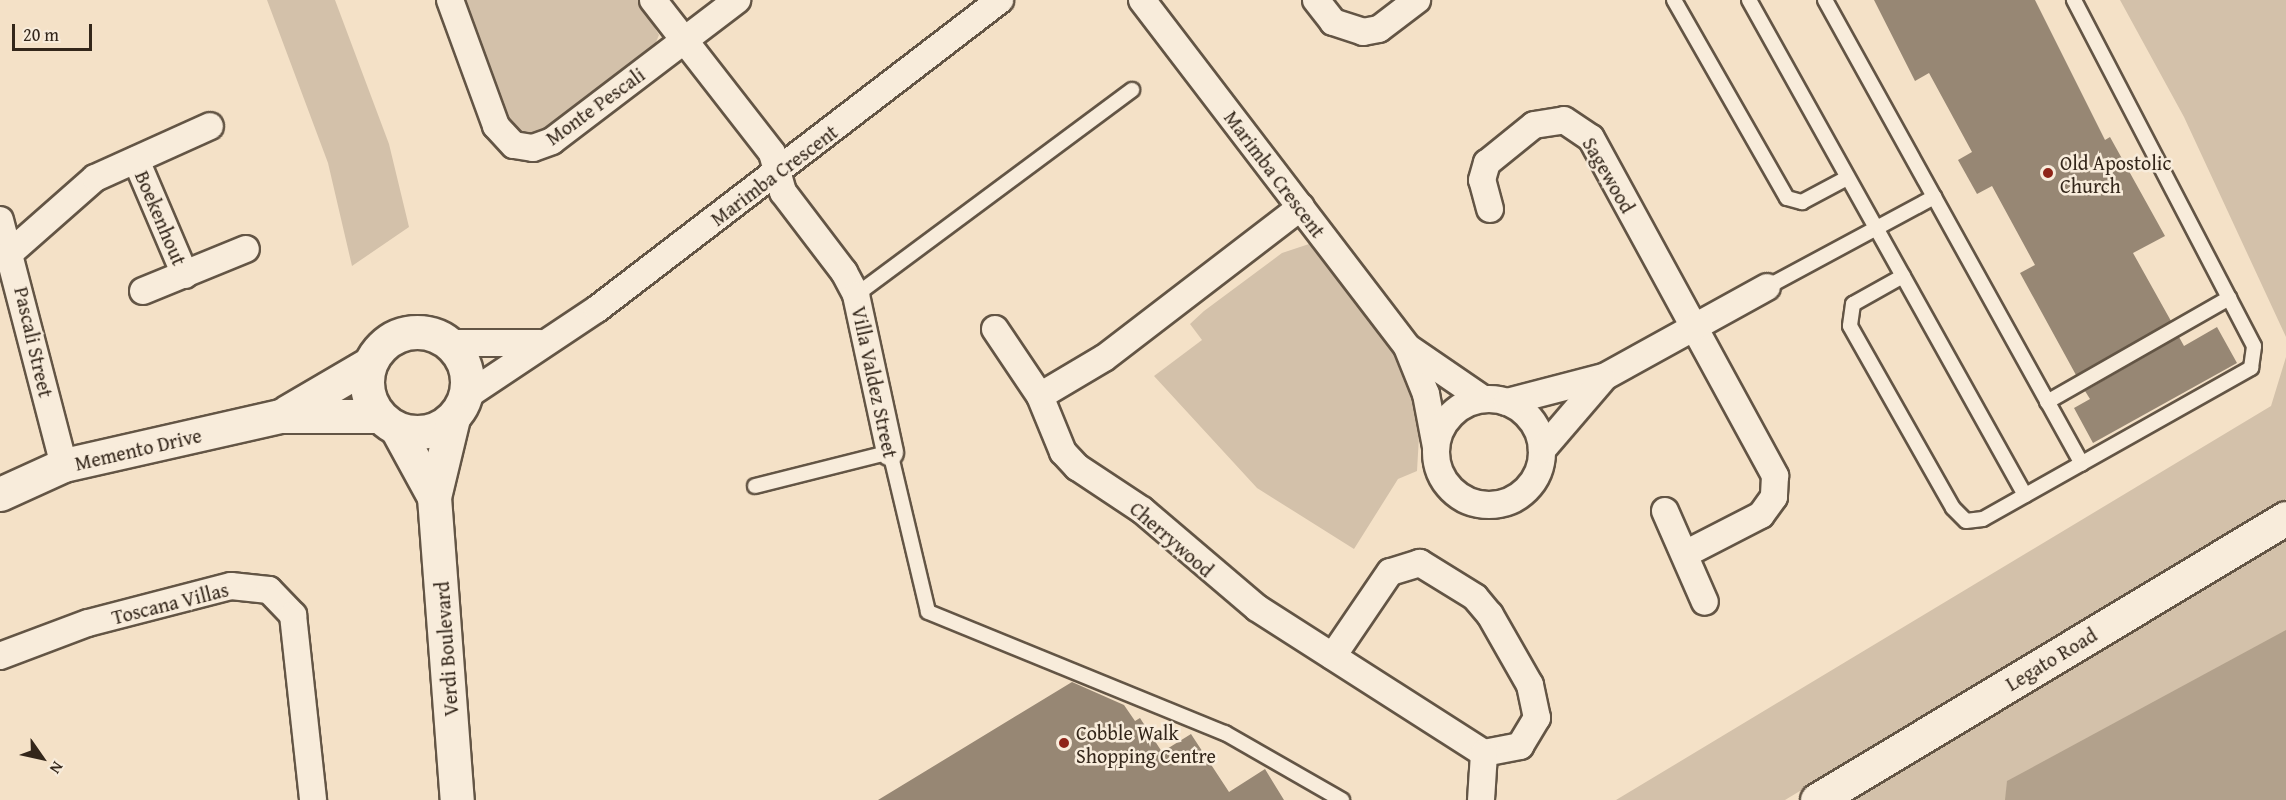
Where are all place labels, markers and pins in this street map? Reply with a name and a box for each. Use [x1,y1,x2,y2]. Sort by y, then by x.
place label: Old Apostolic Church [2060,150,2171,197]
marker: Old Apostolic Church [2041,166,2055,180]
place label: Cobble Walk Shopping Centre [1076,720,1216,767]
marker: Cobble Walk Shopping Centre [1057,736,1071,750]

